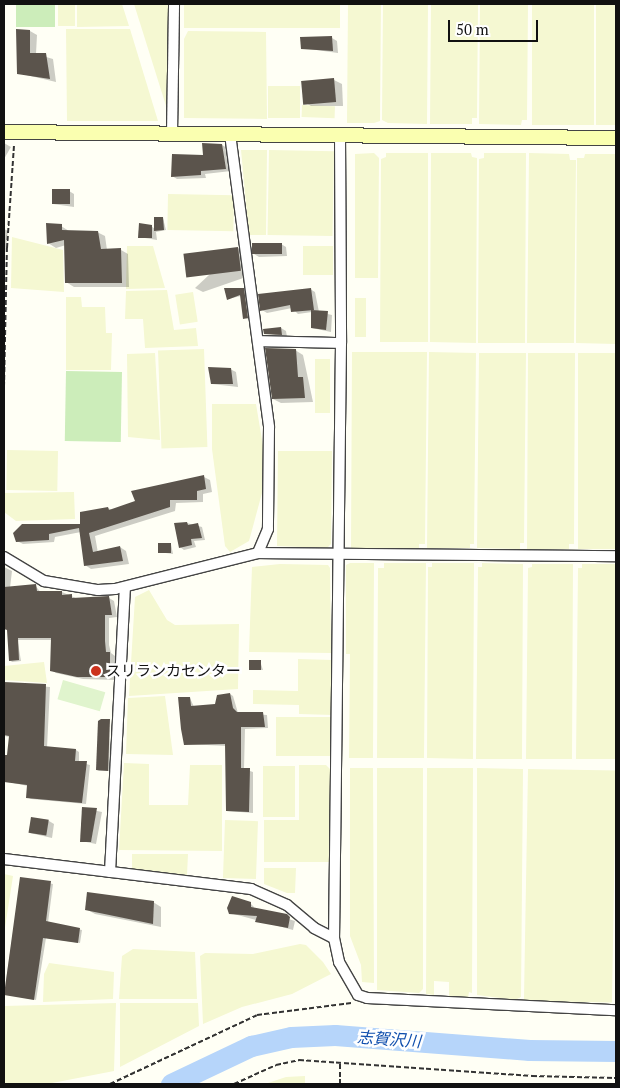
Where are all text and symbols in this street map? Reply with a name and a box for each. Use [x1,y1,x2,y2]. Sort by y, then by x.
scale bar [450,10,540,42]
text: 50 m [456,19,489,39]
place label: スリランカセンター [106,662,241,680]
marker: スリランカセンター [90,665,102,677]
water label: 志賀沢川 [356,1027,422,1051]

